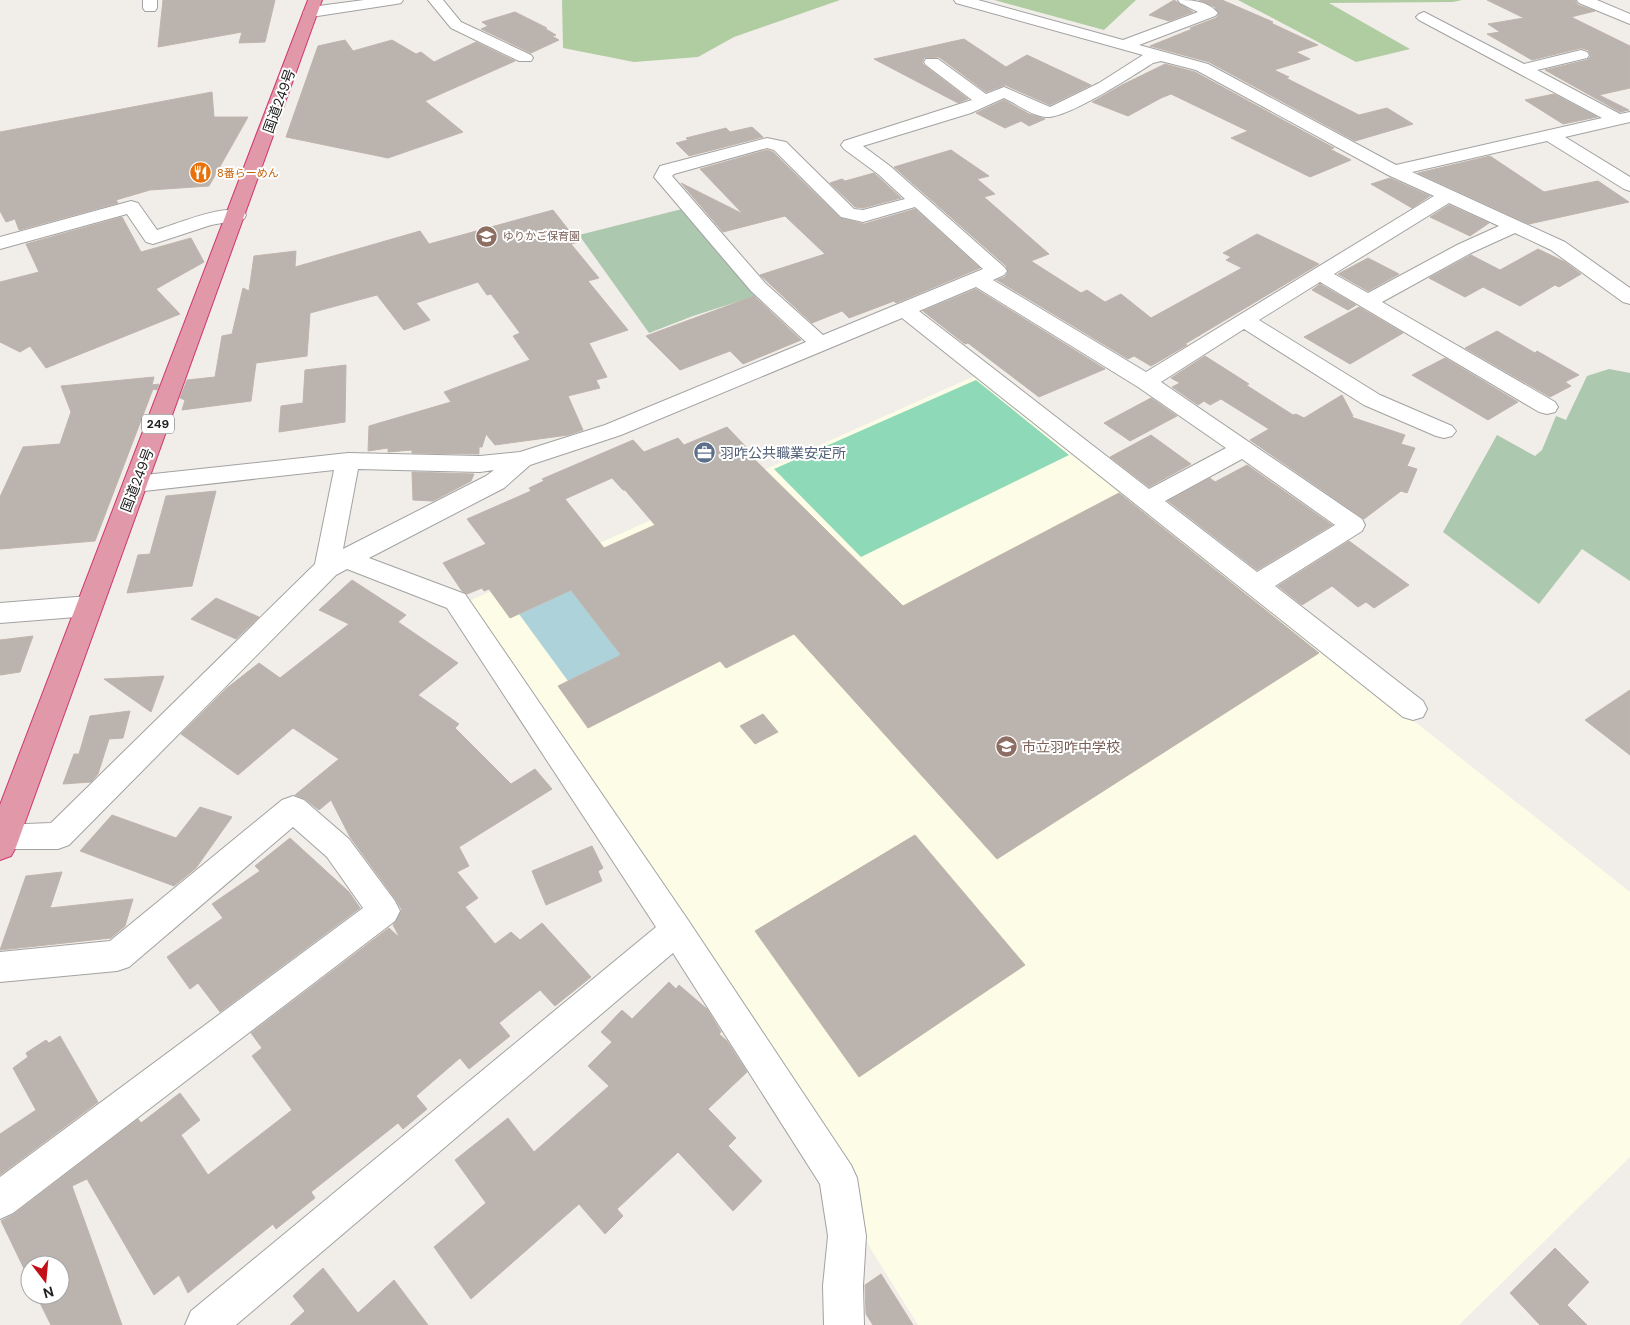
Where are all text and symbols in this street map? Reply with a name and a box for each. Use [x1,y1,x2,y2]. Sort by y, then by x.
street label: 国道249号 [259,66,299,136]
restaurant icon: 8番らーめん [189,161,213,185]
place label: 8番らーめん [217,166,279,180]
school or university icon: ゆりかご保育園 [475,224,499,248]
place label: ゆりかご保育園 [503,229,580,243]
road number: 249 [142,414,174,434]
office icon: 羽咋公共職業安定所 [692,441,716,465]
place label: 羽咋公共職業安定所 [720,444,846,462]
street label: 国道249号 [117,445,157,515]
school or university icon: 市立羽咋中学校 [994,735,1018,759]
place label: 市立羽咋中学校 [1022,738,1120,756]
north arrow [20,1255,70,1305]
text: N [41,1282,56,1303]

